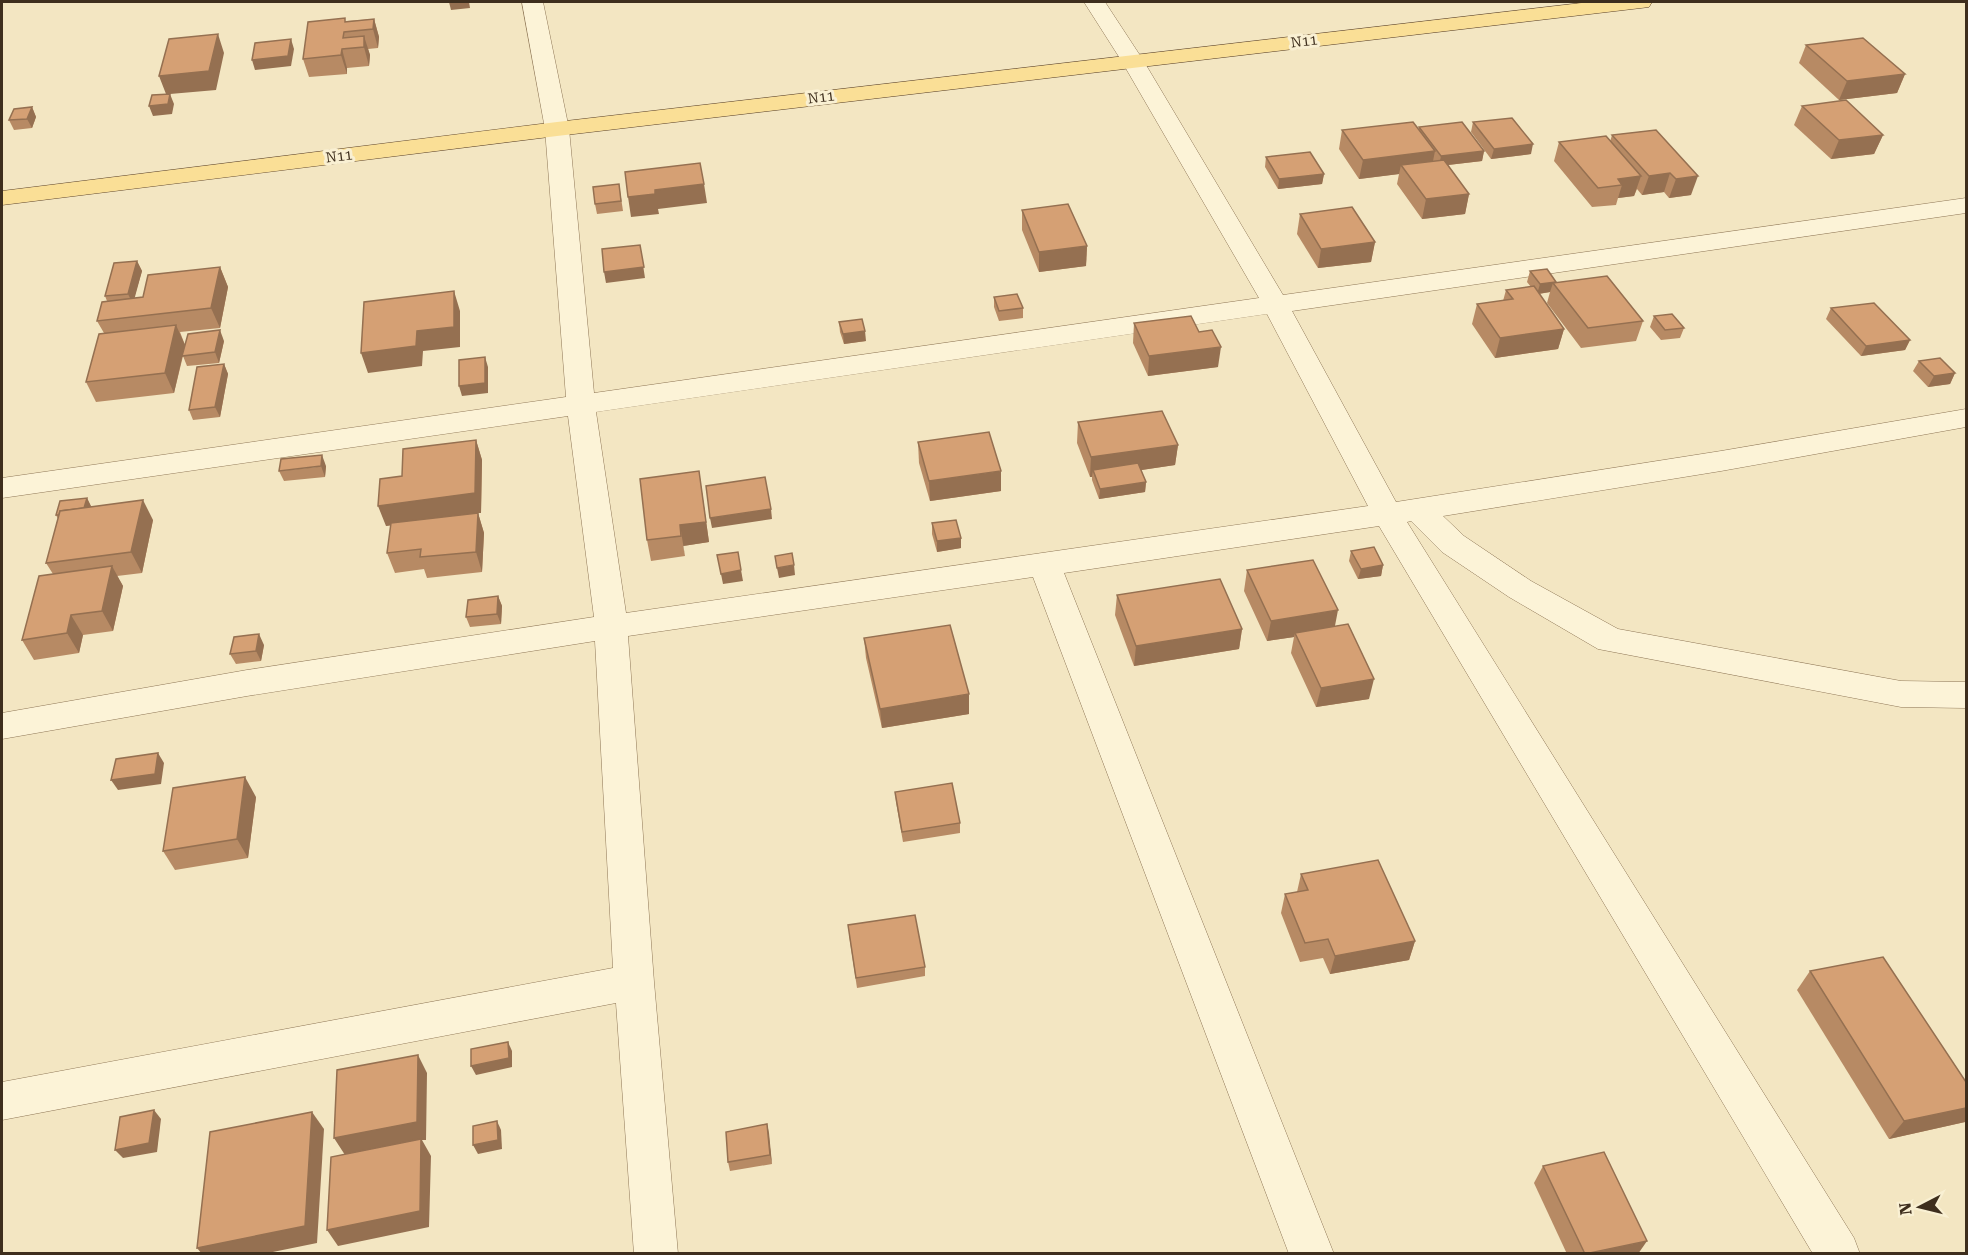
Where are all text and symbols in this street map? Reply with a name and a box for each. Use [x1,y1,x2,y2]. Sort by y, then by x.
street label: N11 [1290,31,1318,51]
street label: N11 [807,87,835,107]
street label: N11 [325,146,353,166]
north arrow [1890,1177,1950,1237]
text: N [1895,1201,1916,1216]

